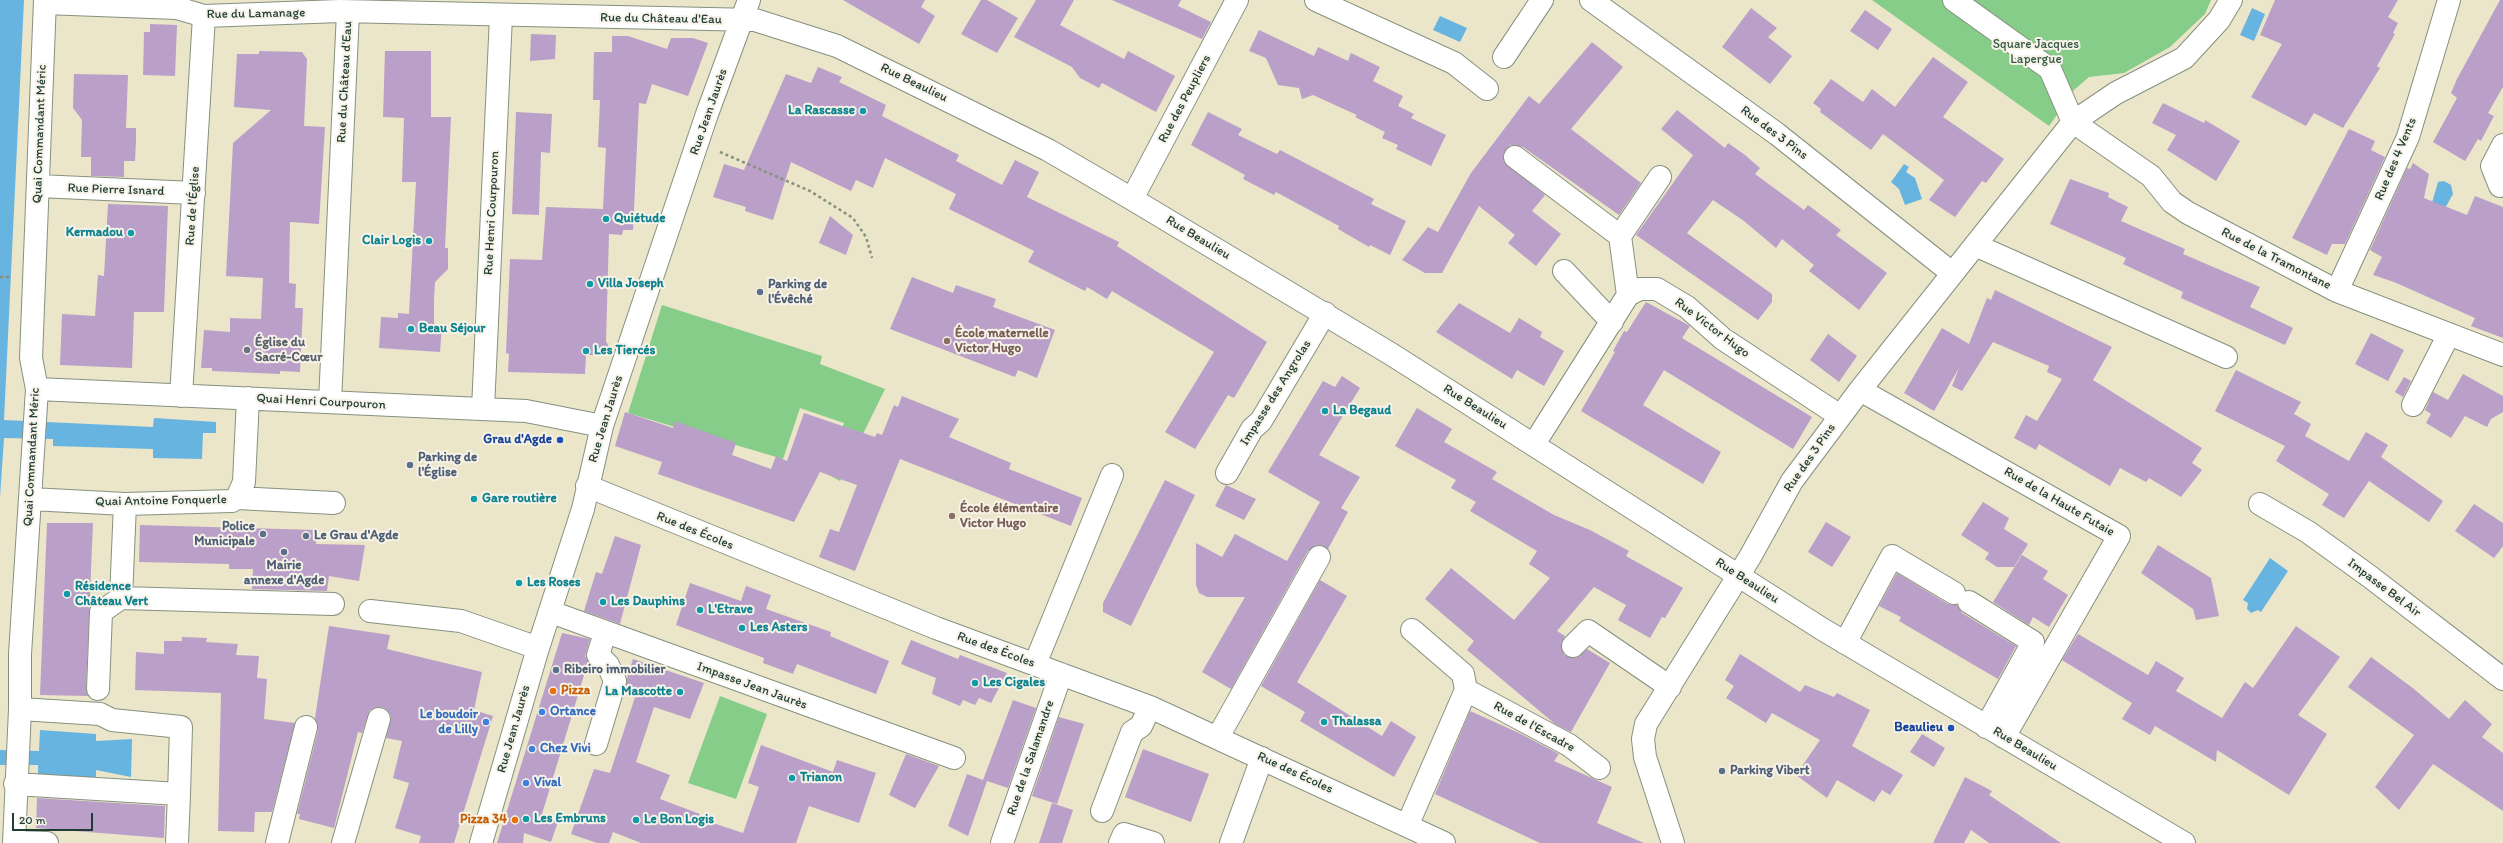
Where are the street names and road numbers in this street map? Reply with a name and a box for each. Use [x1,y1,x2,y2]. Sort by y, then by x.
street label: Rue du Lamanage [207,5,305,23]
street label: Rue du Château d'Eau [600,10,722,28]
street label: Rue du Château d'Eau [334,21,356,143]
street label: Rue des Peupliers [1155,52,1215,146]
street label: Rue Beaulieu [878,60,950,106]
street label: Quai Commandant Méric [30,64,50,204]
street label: Rue Jean Jaurès [687,67,731,157]
street label: Rue des 3 Pins [1737,103,1811,163]
street label: Rue des 4 Vents [2372,115,2420,203]
street label: Rue Henri Courpouron [481,150,503,276]
street label: Rue de l'Église [182,166,204,246]
street label: Rue Pierre Isnard [67,181,165,199]
street label: Rue Beaulieu [1163,213,1233,263]
street label: Rue de la Tramontane [2218,225,2334,293]
street label: Rue Victor Hugo [1671,295,1753,361]
street label: Impasse des Angrolas [1237,337,1315,449]
street label: Rue Jean Jaurès [585,373,627,465]
street label: Rue Beaulieu [1440,381,1510,433]
street label: Quai Commandant Méric [21,387,43,527]
street label: Quai Henri Courpouron [256,391,386,413]
street label: Rue des 3 Pins [1781,421,1839,495]
street label: Rue de la Haute Futaie [2001,464,2117,540]
street label: Quai Antoine Fonquerle [95,492,227,510]
street label: Rue des Écoles [654,508,736,554]
street label: Rue Beaulieu [1712,555,1782,607]
street label: Impasse Bel Air [2344,555,2424,621]
street label: Rue des Écoles [955,629,1037,671]
street label: Impasse Jean Jaurès [695,659,809,713]
street label: Rue Jean Jaurès [494,683,534,775]
street label: Rue de la Salamandre [1004,698,1058,818]
street label: Rue de l'Escadre [1491,698,1577,756]
street label: Rue Beaulieu [1990,724,2060,774]
street label: Rue des Écoles [1255,749,1335,797]

